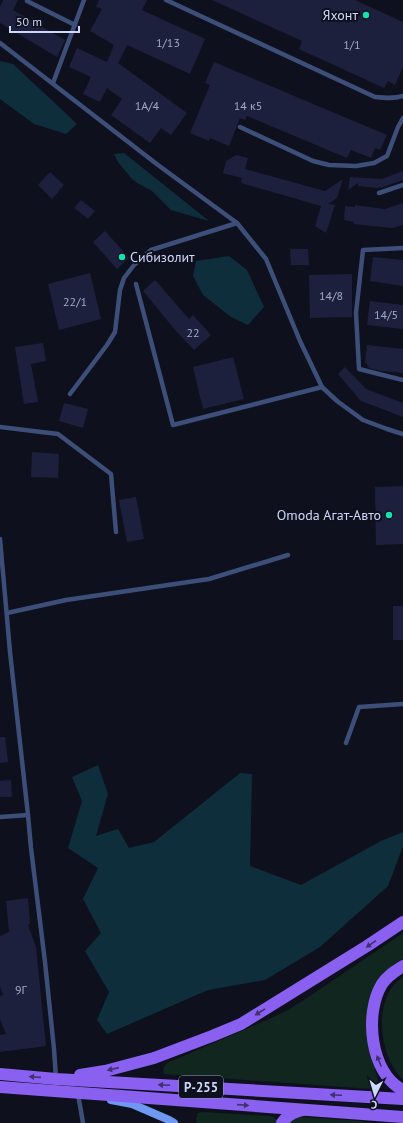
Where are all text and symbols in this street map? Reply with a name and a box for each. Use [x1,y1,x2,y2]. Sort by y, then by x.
place label: Яхонт [322,6,358,24]
scale bar [10,8,79,34]
marker: Яхонт [361,10,371,20]
text: 50 m [16,14,42,29]
house number: 1/13 [156,35,180,50]
house number: 1/1 [343,37,361,52]
house number: 1А/4 [135,98,160,113]
house number: 14 к5 [234,98,262,113]
place label: Сибизолит [130,248,195,266]
marker: Сибизолит [117,252,127,262]
house number: 14/8 [319,288,343,303]
house number: 22/1 [63,294,87,309]
house number: 14/5 [374,307,398,322]
house number: 22 [186,325,200,340]
place label: Omoda Агат-Авто [277,506,381,524]
marker: Omoda Агат-Авто [384,510,394,520]
one-way arrow [365,940,376,948]
house number: 9Г [15,982,28,997]
one-way arrow [254,1009,266,1016]
one-way arrow [376,1054,382,1066]
one-way arrow [107,1067,119,1073]
one-way arrow [29,1074,41,1080]
north arrow [355,1075,395,1115]
road number: Р-255 [179,1076,223,1098]
one-way arrow [158,1082,170,1089]
one-way arrow [330,1092,342,1099]
text: С [370,1098,378,1112]
one-way arrow [237,1101,249,1108]

